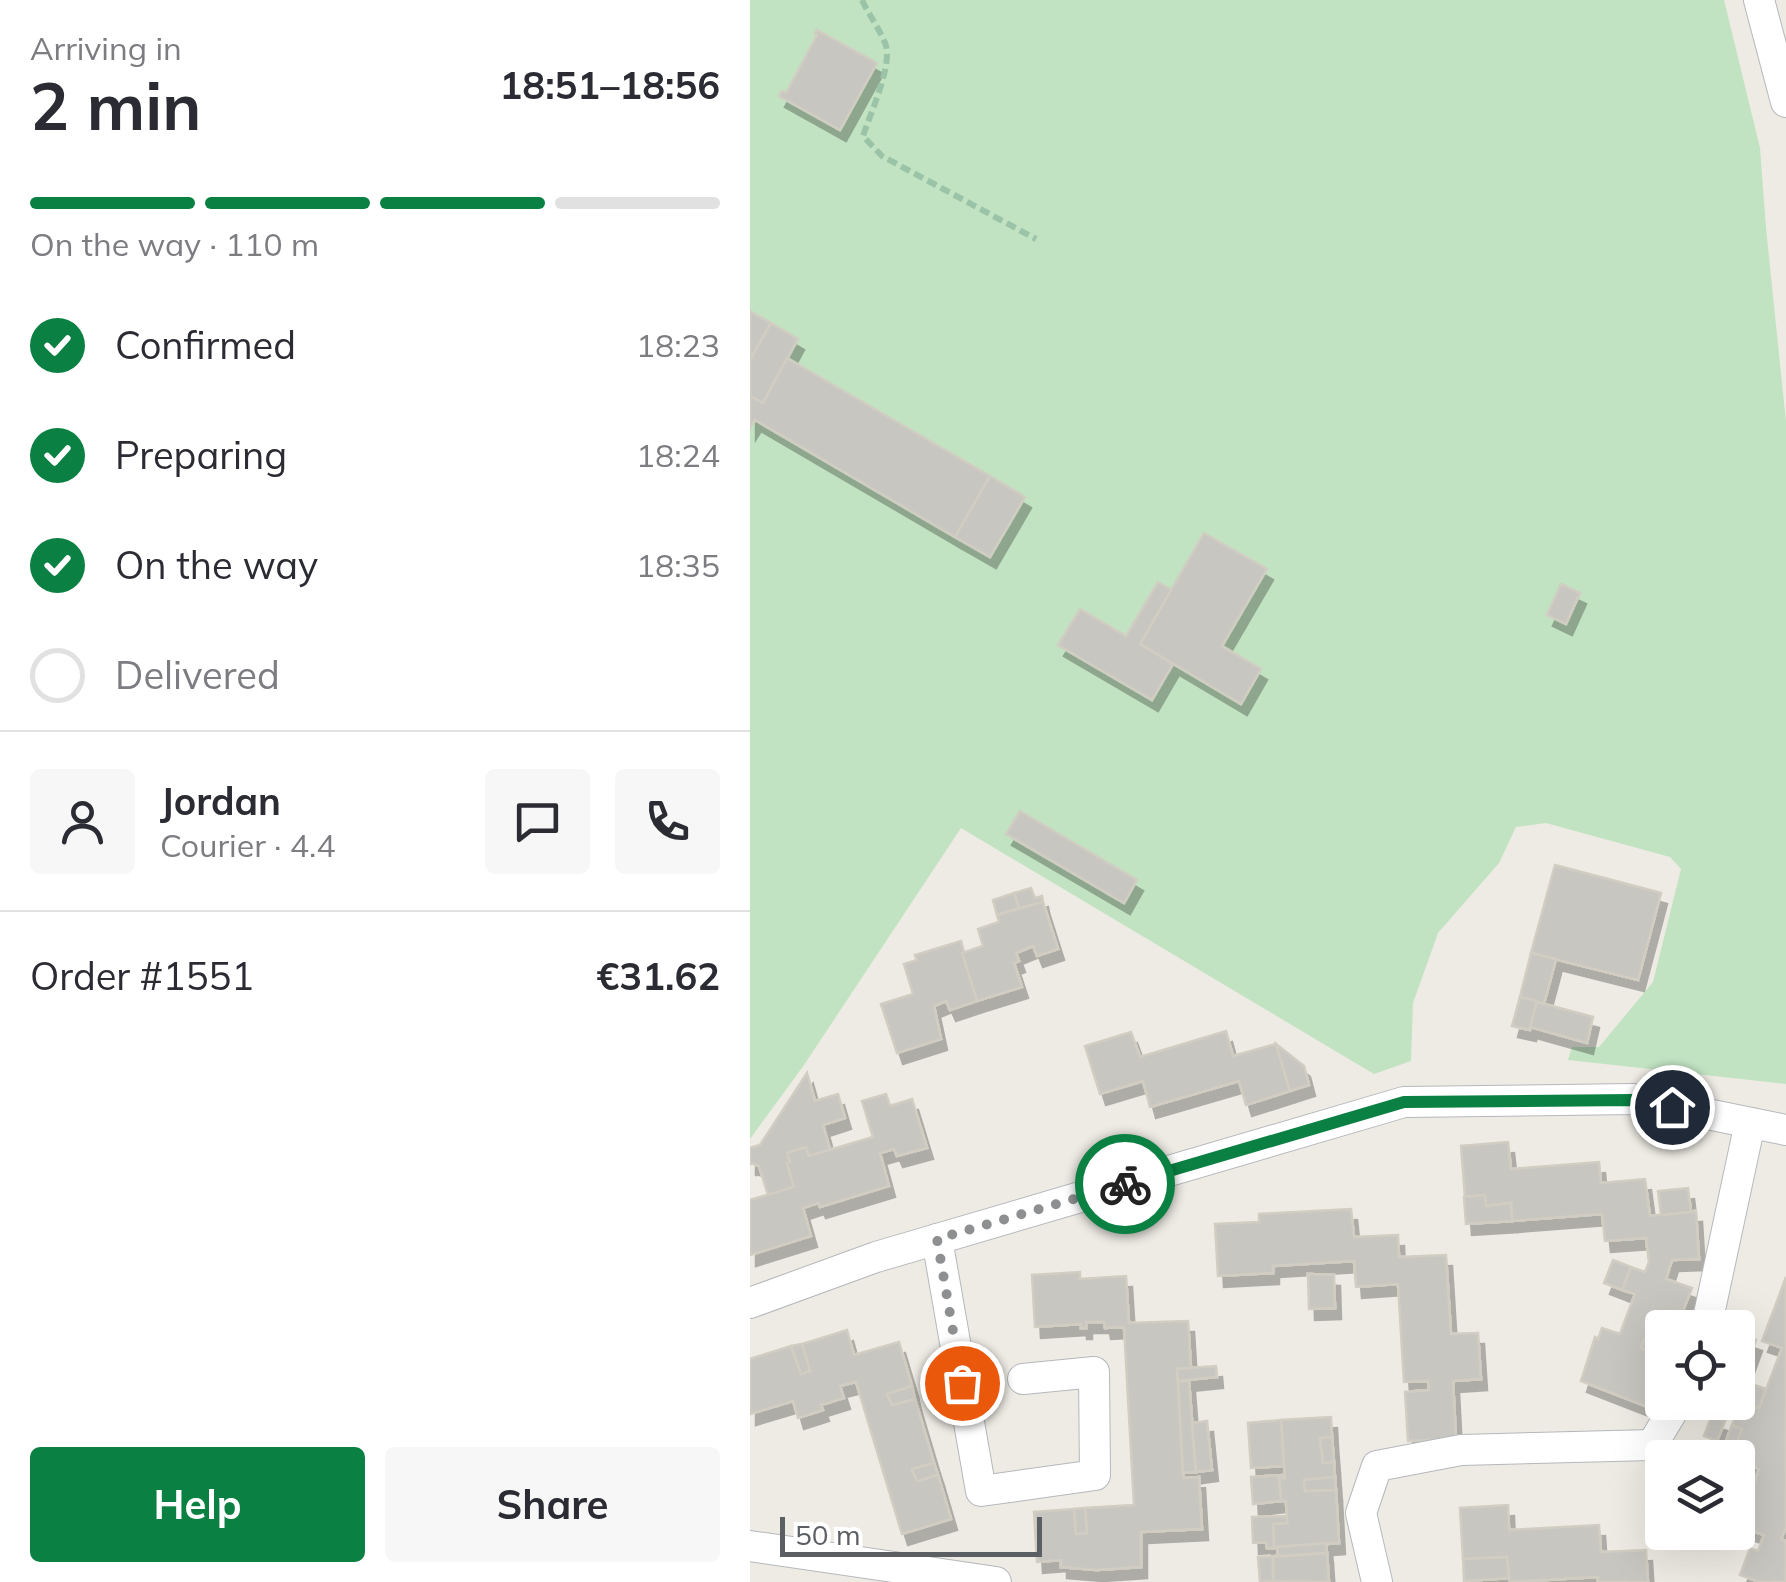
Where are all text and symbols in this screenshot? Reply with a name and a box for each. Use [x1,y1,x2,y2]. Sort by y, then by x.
text: Arriving in [30,28,182,68]
text: 18:51–18:56 [500,61,720,109]
text: 2 min [30,65,201,146]
text: On the way · 110 m [30,224,319,264]
icon: check [30,318,85,373]
text: Confirmed [115,321,296,369]
text: 18:23 [636,325,720,365]
icon: check [30,428,85,483]
text: Preparing [115,431,287,479]
text: 18:24 [636,435,720,475]
icon: check [30,538,85,593]
text: On the way [115,541,318,589]
text: 18:35 [636,545,720,585]
text: Delivered [115,651,280,699]
button: person [30,769,135,874]
button: chat [485,769,590,874]
button: phone [615,769,720,874]
text: Jordan [160,777,281,825]
text: Courier · 4.4 [160,825,336,865]
text: Order #1551 [30,952,254,1000]
text: €31.62 [597,952,720,1000]
pin [1630,1065,1715,1150]
icon: home [1645,1080,1700,1135]
courier [1075,1134,1175,1234]
icon: bike [1098,1157,1153,1212]
map controls [1645,1310,1755,1550]
button: locate [1645,1310,1755,1420]
pin [920,1341,1005,1426]
icon: bag [935,1356,990,1411]
button: layers [1645,1440,1755,1550]
button: Help [30,1447,365,1562]
button: Share [385,1447,720,1562]
scale bar [780,1512,1042,1556]
text: 50 m [795,1517,861,1552]

